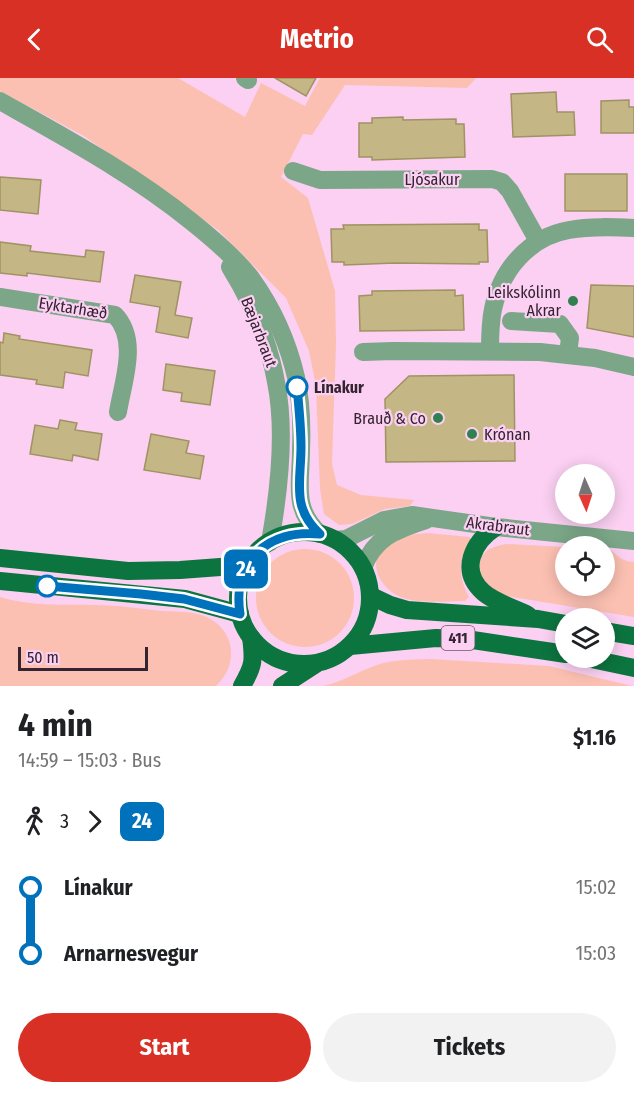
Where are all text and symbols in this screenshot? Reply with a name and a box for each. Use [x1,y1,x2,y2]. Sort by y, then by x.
icon: back [18,23,51,56]
text: Metrio [280,23,354,55]
icon: search [583,23,616,56]
street label: Ljósakur [404,170,460,189]
place label: Leikskólinn Akrar [487,283,561,320]
street label: Eyktarhæð [37,293,109,323]
street label: Bæjarbraut [237,294,281,370]
marker: Leikskólinn Akrar [566,294,580,308]
marker: Línakur [286,376,308,398]
place label: Línakur [314,378,364,397]
place label: Brauð & Co [353,409,426,428]
marker: Brauð & Co [431,411,445,425]
place label: Krónan [484,425,531,444]
marker: Krónan [465,427,479,441]
north arrow [555,464,615,524]
map controls [555,464,615,668]
street label: Akrabraut [465,513,532,539]
button: locate [555,536,615,596]
line badge: 24 [219,550,273,588]
text: 24 [236,556,256,582]
unlabelled marker [36,575,58,597]
button: layers [555,608,615,668]
road number: 411 [442,626,474,650]
scale bar [18,644,148,672]
text: 50 m [27,648,59,667]
text: 4 min [18,705,93,745]
text: $1.16 [573,724,616,751]
text: 14:59 – 15:03 · Bus [18,748,161,772]
icon: walk [18,805,51,838]
icon: forward [78,805,111,838]
text: 24 [132,808,152,834]
text: 3 [60,809,69,833]
text: Línakur [64,874,133,901]
text: 15:02 [576,875,616,899]
text: Arnarnesvegur [64,940,198,967]
text: 15:03 [576,941,616,965]
button: Start [18,1013,311,1082]
button: Tickets [323,1013,616,1082]

